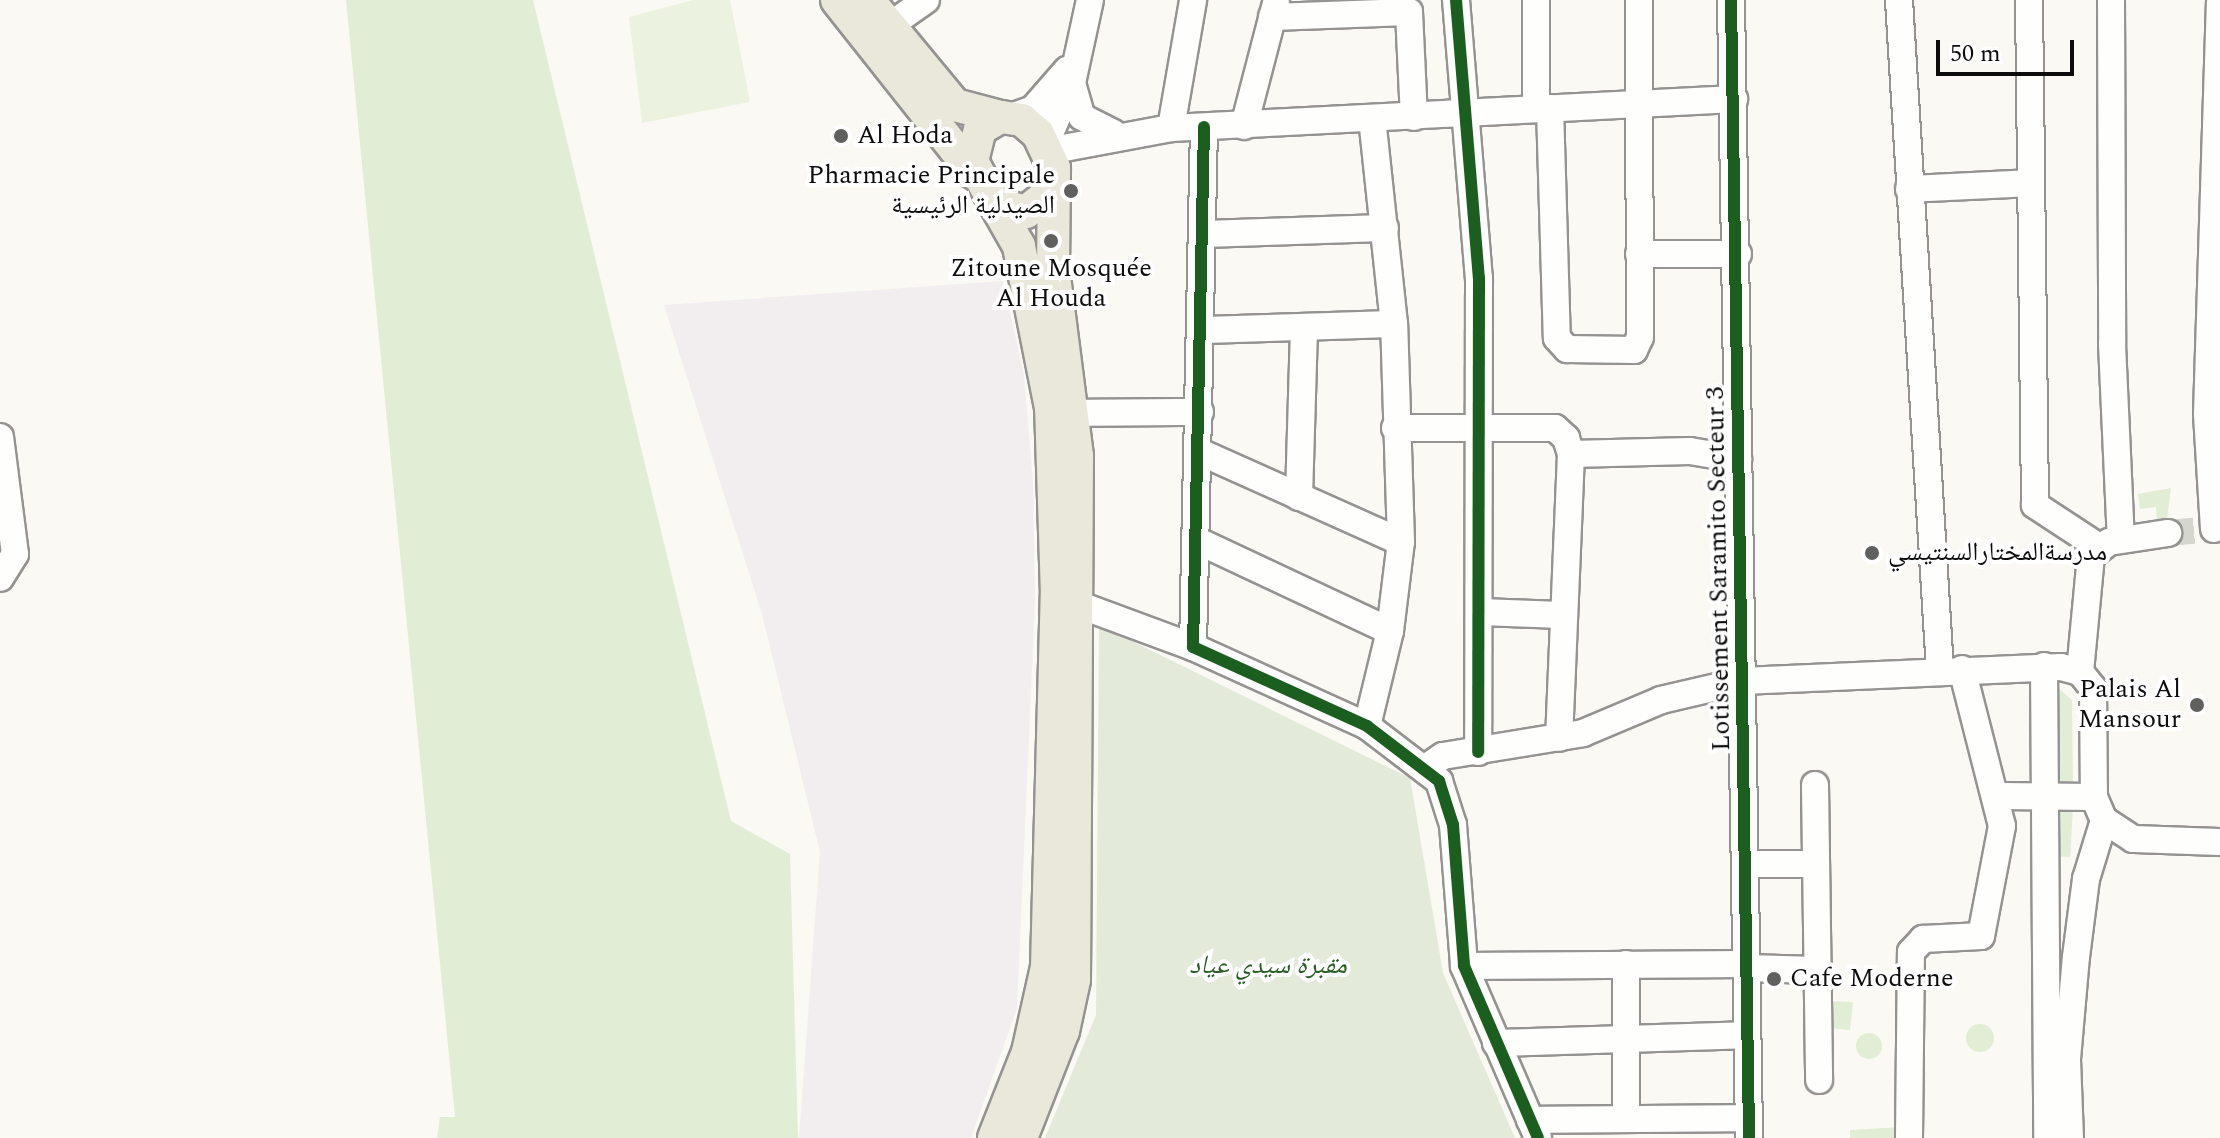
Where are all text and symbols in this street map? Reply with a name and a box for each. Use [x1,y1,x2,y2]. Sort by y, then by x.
scale bar [1940,24,2078,74]
text: 50 m [1950,36,2001,72]
place label: Al Hoda [857,120,953,152]
marker: Al Hoda [832,127,850,145]
place label: Pharmacie Principale الصيدلية الرئيسية [808,160,1055,222]
marker: Pharmacie Principale الصيدلية الرئيسية [1062,182,1080,200]
marker: Zitoune Mosquée Al Houda [1042,232,1060,250]
place label: Zitoune Mosquée Al Houda [950,253,1152,314]
street label: Lotissement Saramito Secteur 3 [1700,387,1738,751]
place label: مدرسةالمختارالسنتيسي [1888,537,2107,569]
marker: مدرسةالمختارالسنتيسي [1863,544,1881,562]
place label: Palais Al Mansour [2078,674,2181,736]
marker: Palais Al Mansour [2188,696,2206,714]
park label: مقبرة سيدي عياد [1189,950,1347,982]
place label: Cafe Moderne [1790,963,1954,995]
marker: Cafe Moderne [1765,970,1783,988]

